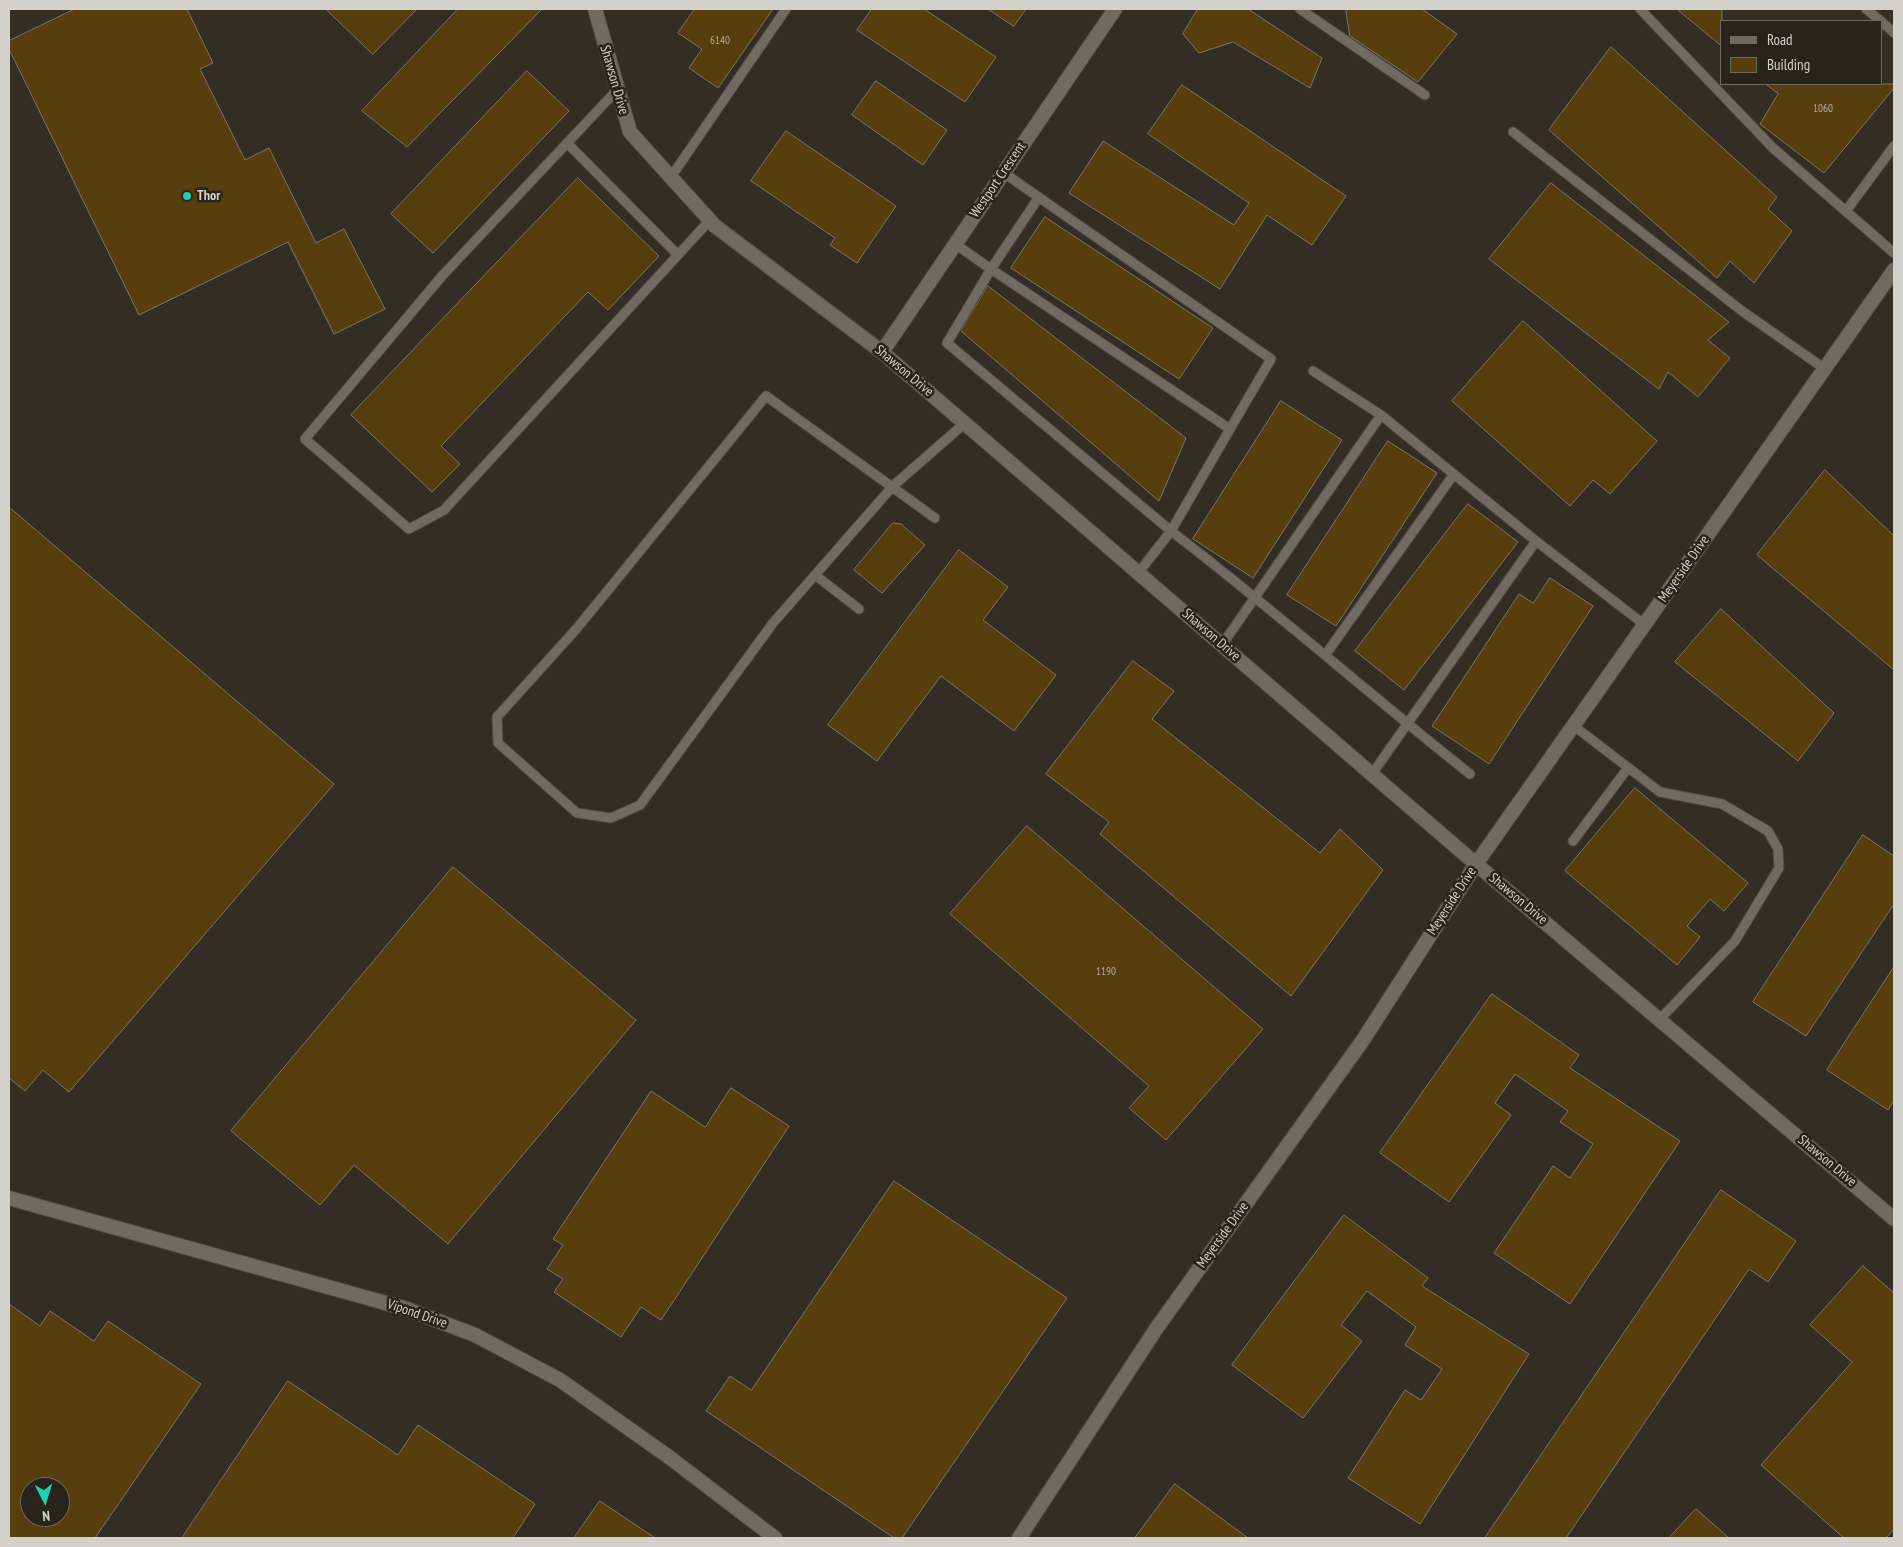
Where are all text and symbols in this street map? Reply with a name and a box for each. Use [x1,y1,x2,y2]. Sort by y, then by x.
legend [1720,20,1883,85]
text: Road [1767,30,1793,49]
house number: 6140 [710,34,730,48]
street label: Shawson Drive [596,43,632,117]
text: Building [1767,55,1810,74]
house number: 1060 [1813,102,1833,116]
street label: Westport Crescent [967,139,1029,221]
place label: Thor [197,188,220,204]
marker: Thor [181,190,193,202]
street label: Shawson Drive [871,342,937,400]
street label: Meyerside Drive [1655,532,1713,606]
street label: Shawson Drive [1179,605,1243,665]
street label: Meyerside Drive [1424,864,1480,938]
street label: Shawson Drive [1485,870,1551,928]
house number: 1190 [1096,965,1116,979]
street label: Shawson Drive [1794,1132,1860,1190]
street label: Meyerside Drive [1193,1199,1253,1271]
street label: Vipond Drive [385,1296,449,1332]
north arrow [20,1477,70,1527]
text: N [42,1507,51,1525]

